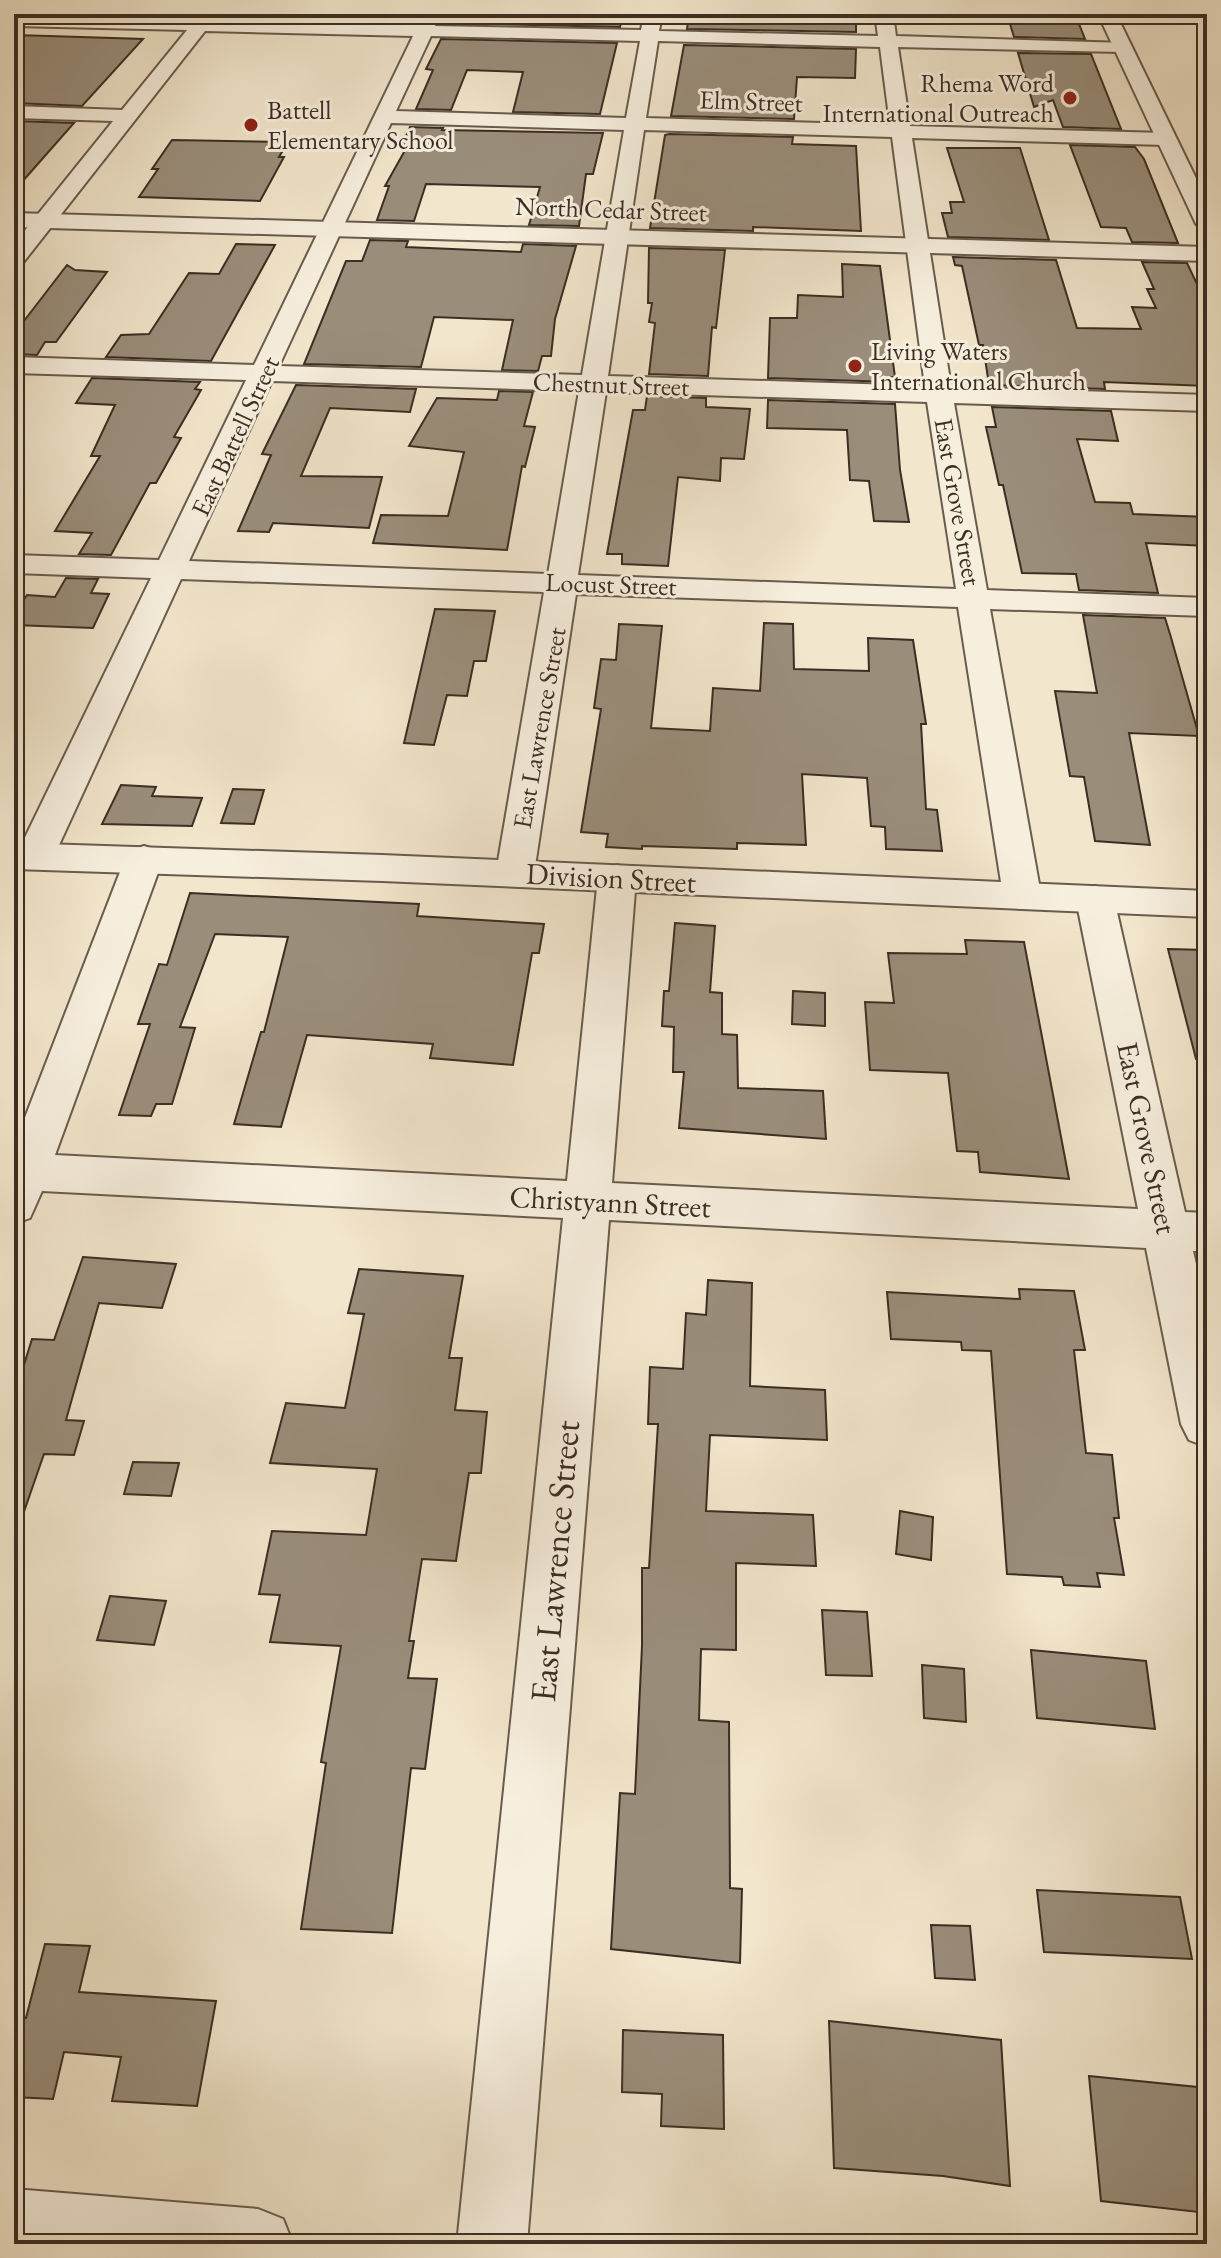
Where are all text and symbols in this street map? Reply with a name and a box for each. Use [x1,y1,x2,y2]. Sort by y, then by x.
place label: Rhema Word International Outreach [823,66,1055,130]
street label: Elm Street [699,82,803,120]
marker: Rhema Word International Outreach [1061,89,1079,107]
place label: Battell Elementary School [267,93,454,157]
marker: Battell Elementary School [242,116,260,134]
street label: North Cedar Street [515,189,707,229]
place label: Living Waters International Church [871,334,1086,398]
street label: East Battell Street [183,350,287,522]
marker: Living Waters International Church [846,357,864,375]
street label: Chestnut Street [532,364,690,404]
street label: East Grove Street [927,416,989,588]
street label: Locust Street [545,565,677,603]
street label: East Lawrence Street [505,625,573,831]
street label: Division Street [525,854,698,901]
street label: East Grove Street [1108,1038,1187,1238]
street label: Christyann Street [508,1177,712,1226]
street label: East Lawrence Street [519,1418,590,1704]

